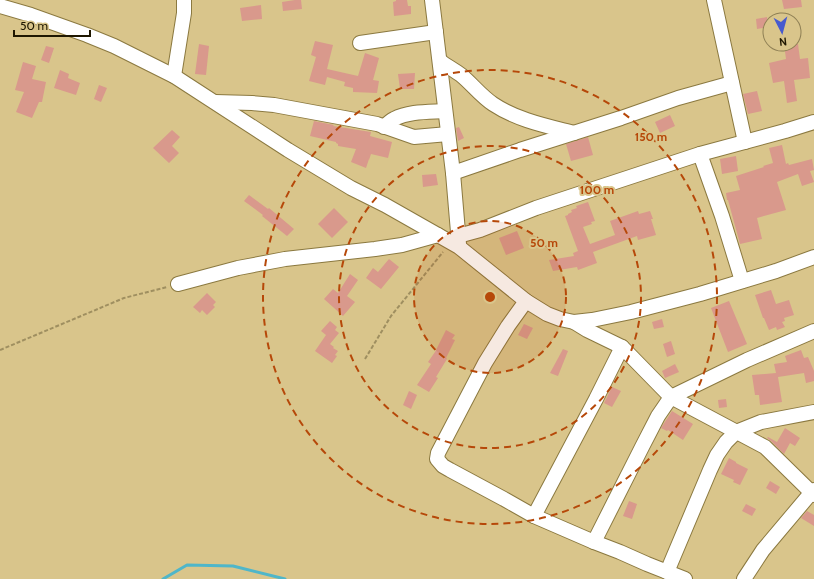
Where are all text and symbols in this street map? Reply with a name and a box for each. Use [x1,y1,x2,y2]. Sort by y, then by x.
scale bar [14,12,90,38]
north arrow [762,12,802,52]
text: 50 m [20,18,48,33]
text: N [778,35,788,49]
text: 150 m [635,129,667,144]
text: 100 m [580,182,614,197]
text: 50 m [530,235,558,250]
centre of rings [483,290,497,304]

